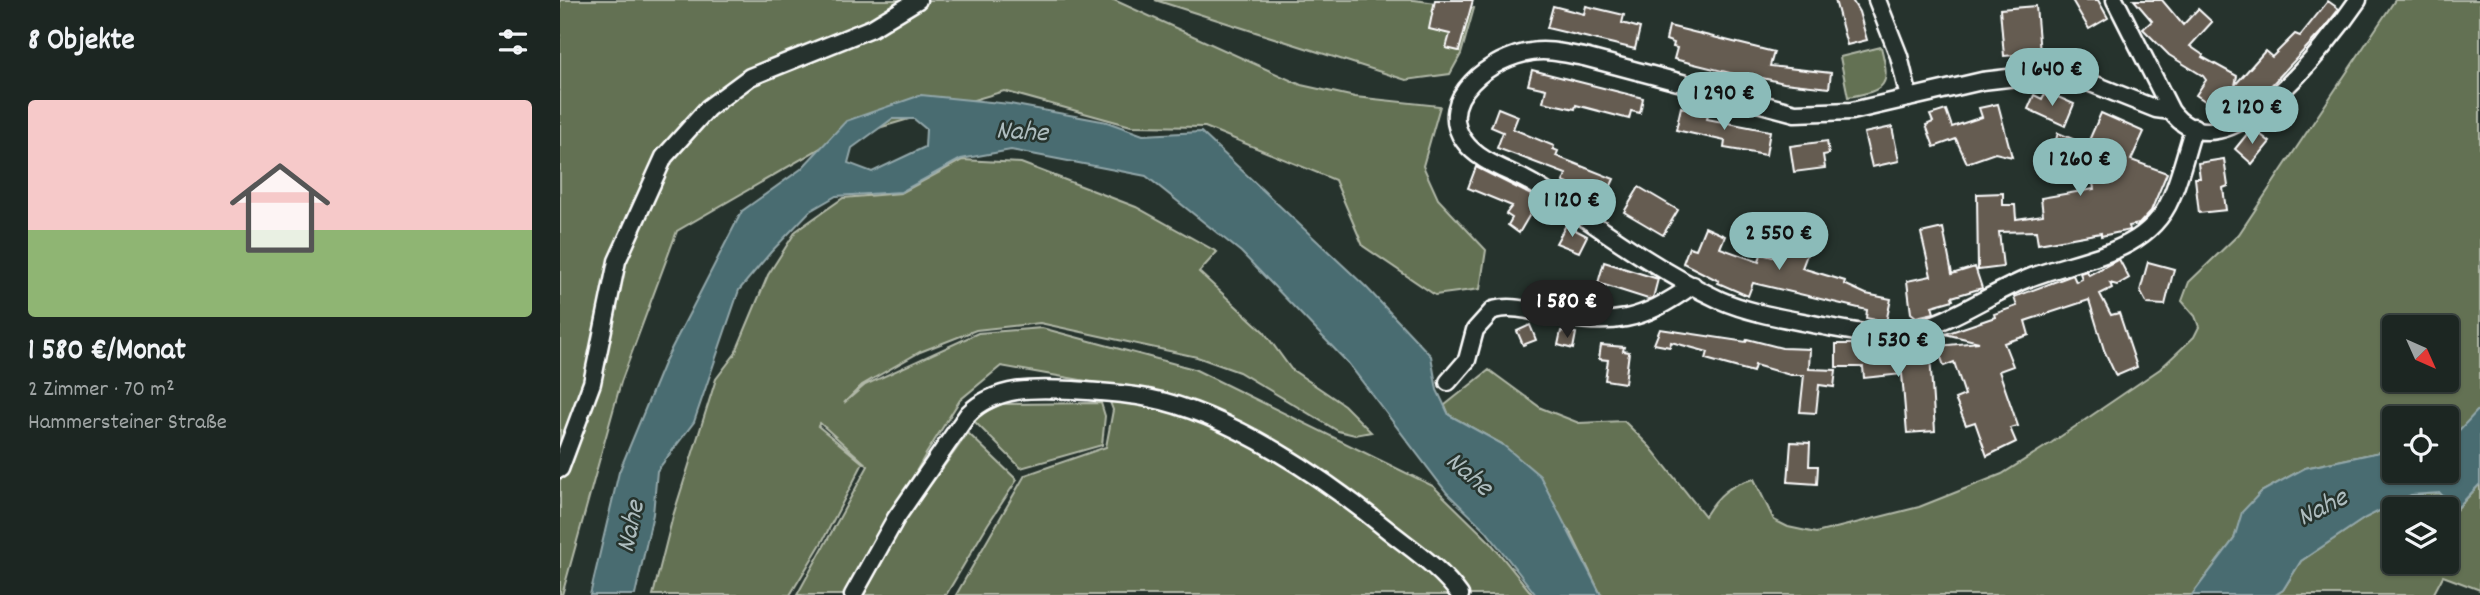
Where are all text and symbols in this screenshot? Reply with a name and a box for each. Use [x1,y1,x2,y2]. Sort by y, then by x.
text: 8 Objekte [28,21,135,64]
icon: filters [494,23,532,61]
pin: 1 640 € [1987,48,2117,108]
text: 1 640 € [2021,54,2083,87]
pin: 1 290 € [1659,72,1789,132]
text: 1 290 € [1693,78,1755,111]
pin: 2 120 € [2187,86,2317,146]
text: 2 120 € [2221,92,2283,125]
water label: Nahe [995,113,1050,155]
pin: 1 260 € [2015,138,2145,198]
text: 1 260 € [2049,144,2111,177]
icon: home [217,145,343,271]
pin: 1 120 € [1507,180,1637,239]
text: 1 120 € [1544,185,1600,218]
pin: 2 550 € [1714,212,1844,272]
text: 2 550 € [1745,218,1813,251]
pin: 1 580 € [1502,280,1632,340]
text: 1 580 € [1537,286,1597,319]
north arrow [2382,315,2459,392]
map controls [2382,315,2459,574]
pin: 1 530 € [1833,320,1963,379]
text: 1 530 € [1867,325,1929,358]
text: 1 580 €/Monat [28,331,186,374]
text: 2 Zimmer · 70 m² [28,374,175,407]
button: locate [2382,406,2459,483]
text: Hammersteiner Straße [28,407,227,440]
water label: Nahe [1435,444,1502,509]
water label: Nahe [2291,479,2357,539]
water label: Nahe [608,496,658,557]
button: layers [2382,497,2459,574]

